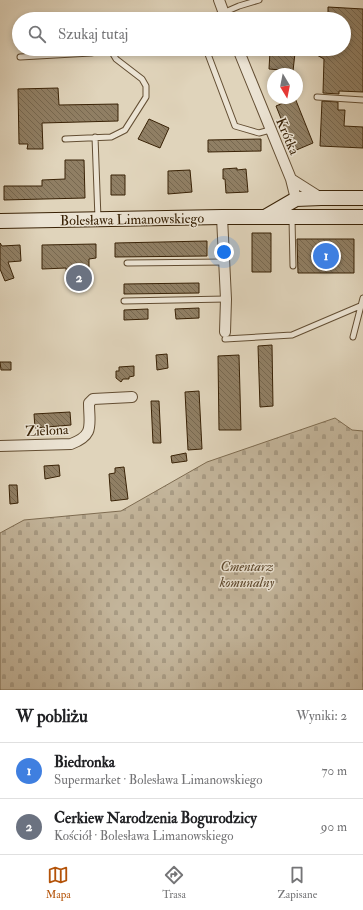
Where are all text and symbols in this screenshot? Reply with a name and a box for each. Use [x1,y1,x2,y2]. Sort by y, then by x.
search box [12,12,351,56]
icon: search [26,23,48,45]
text: Szukaj tutaj [58,25,128,44]
north arrow [267,68,303,104]
street label: Krótka [272,115,303,157]
street label: Bolesława Limanowskiego [60,210,204,229]
pin: 1 [313,241,339,271]
your location [214,242,234,262]
pin: 2 [66,263,92,293]
street label: Zielona [25,421,69,440]
park label: Cmentarz komunalny [219,558,274,591]
text: W pobliżu [16,706,88,727]
text: Wyniki: 2 [296,708,347,724]
text: Biedronka [54,753,115,772]
text: 1 [27,763,31,779]
text: 70 m [322,763,347,779]
text: Supermarket · Bolesława Limanowskiego [54,772,262,788]
text: Cerkiew Narodzenia Bogurodzicy [54,809,257,828]
text: 2 [26,819,32,835]
text: 90 m [321,819,347,835]
text: Kościół · Bolesława Limanowskiego [54,828,234,844]
tab: Mapa [46,864,71,901]
tab: Trasa [162,864,186,901]
tab: Zapisane [278,864,317,901]

